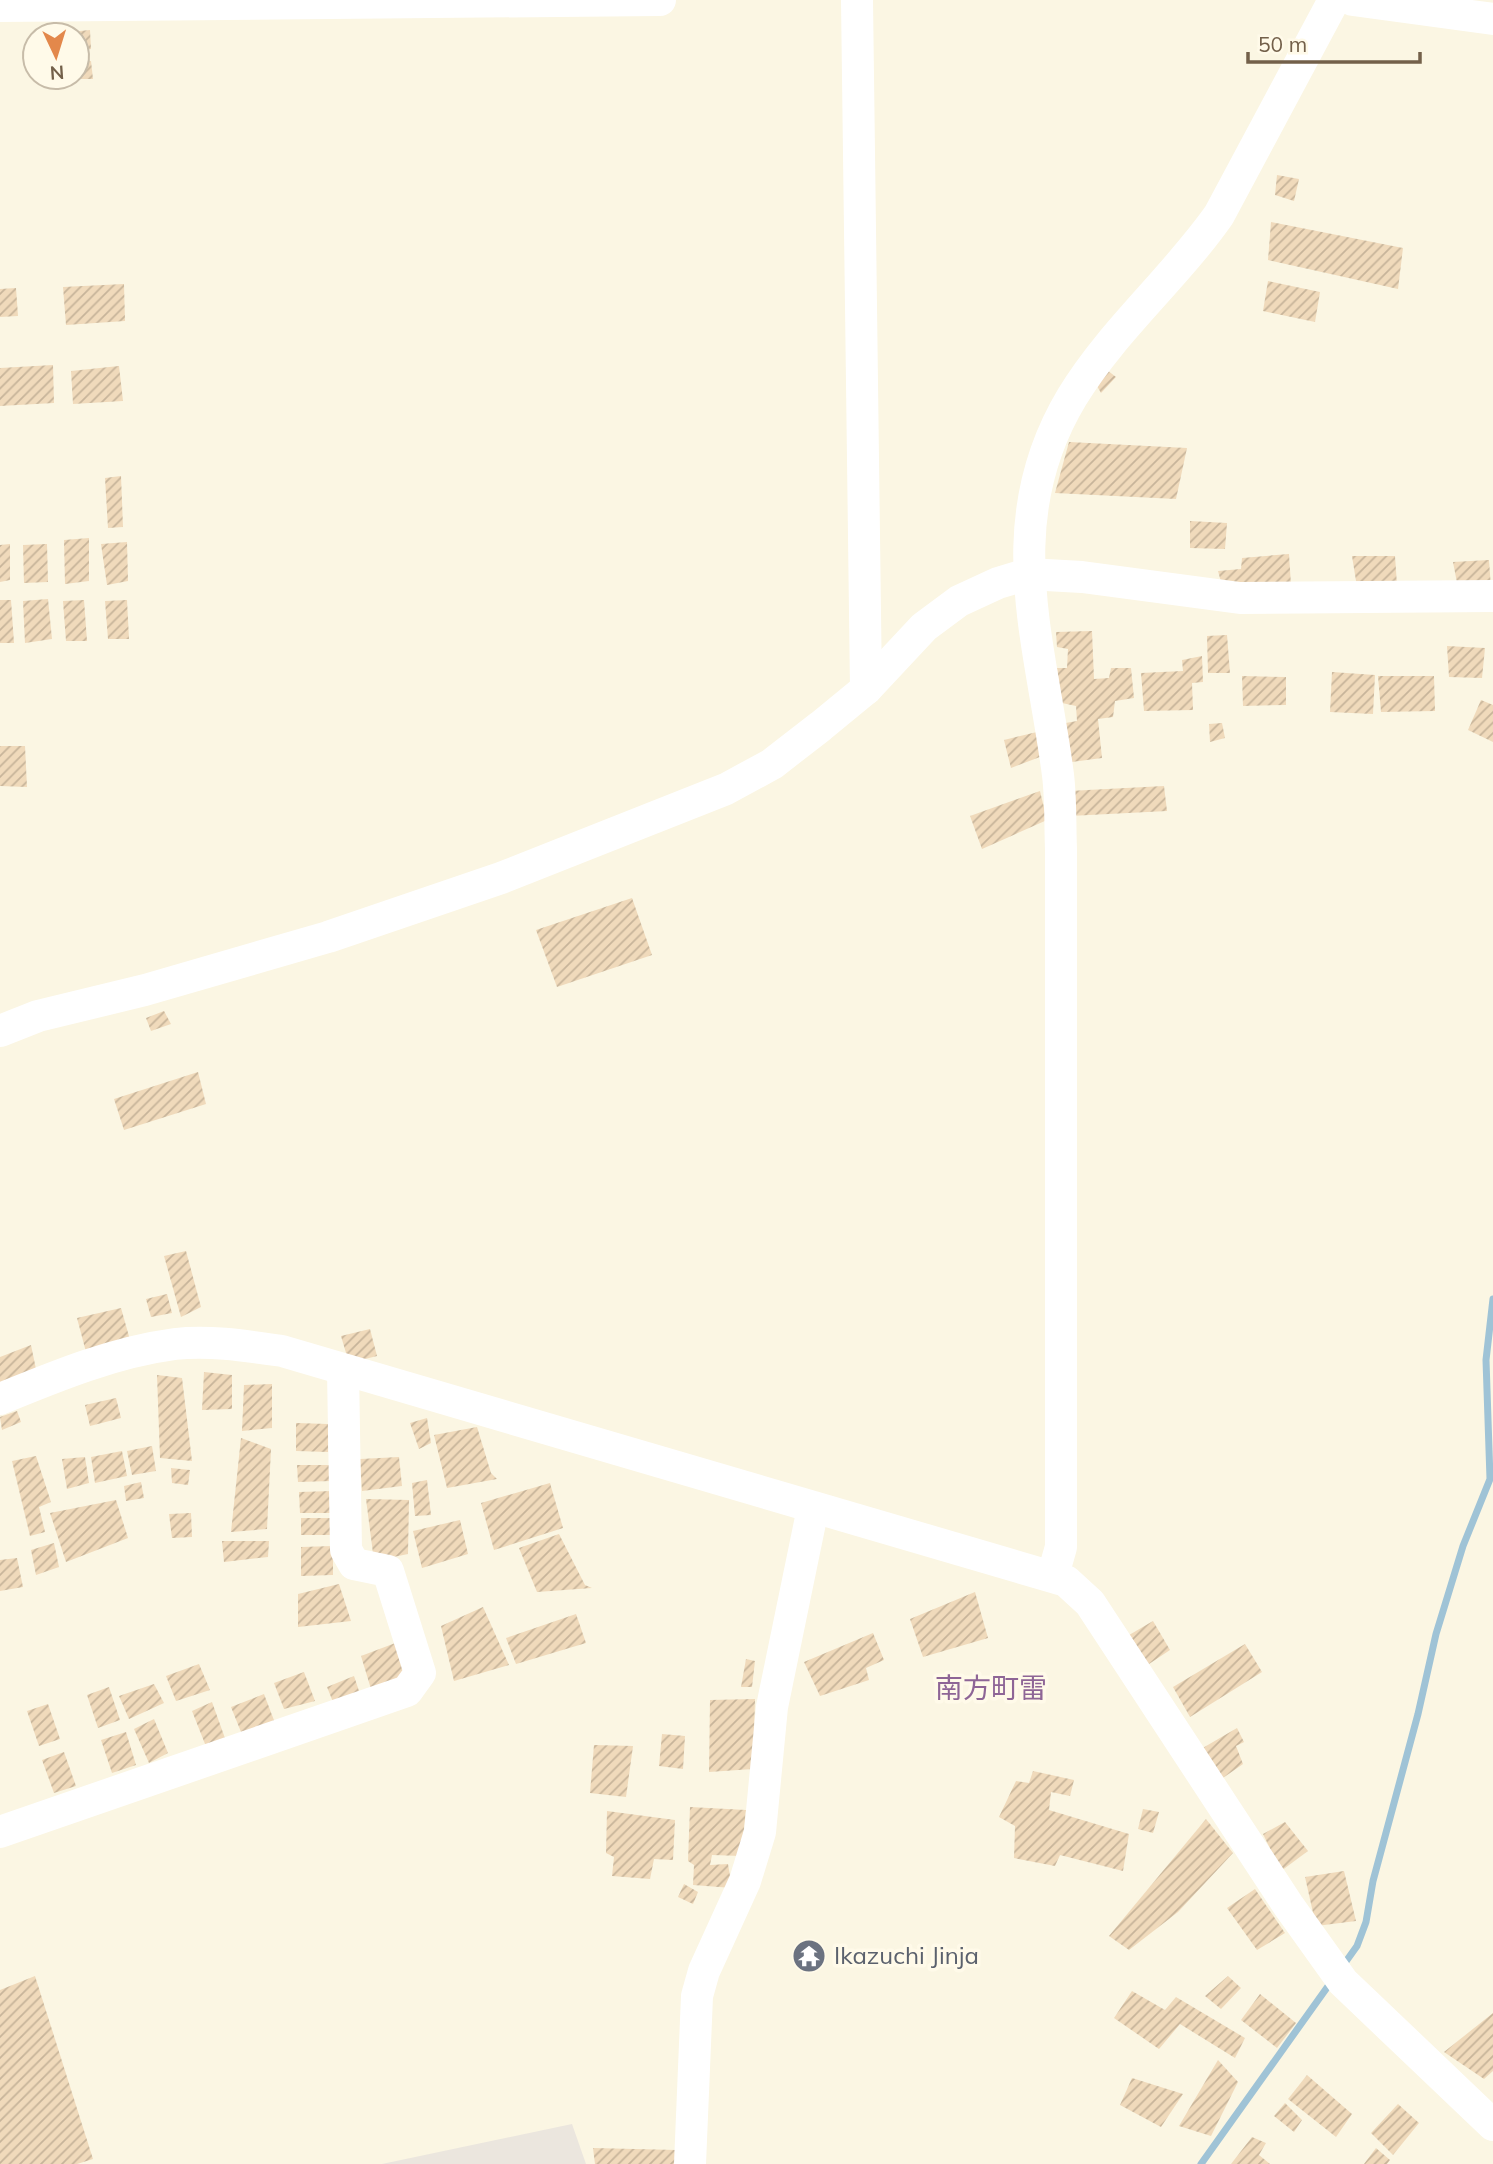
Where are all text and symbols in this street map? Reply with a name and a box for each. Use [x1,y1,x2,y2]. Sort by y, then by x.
north arrow [21,21,91,91]
scale bar [1248,21,1420,65]
text: 50 m [1258,31,1307,57]
text: N [49,60,65,85]
district label: 南方町雷 [935,1670,1047,1705]
temple icon: Ikazuchi Jinja [790,1937,828,1975]
place label: Ikazuchi Jinja [834,1940,979,1970]

